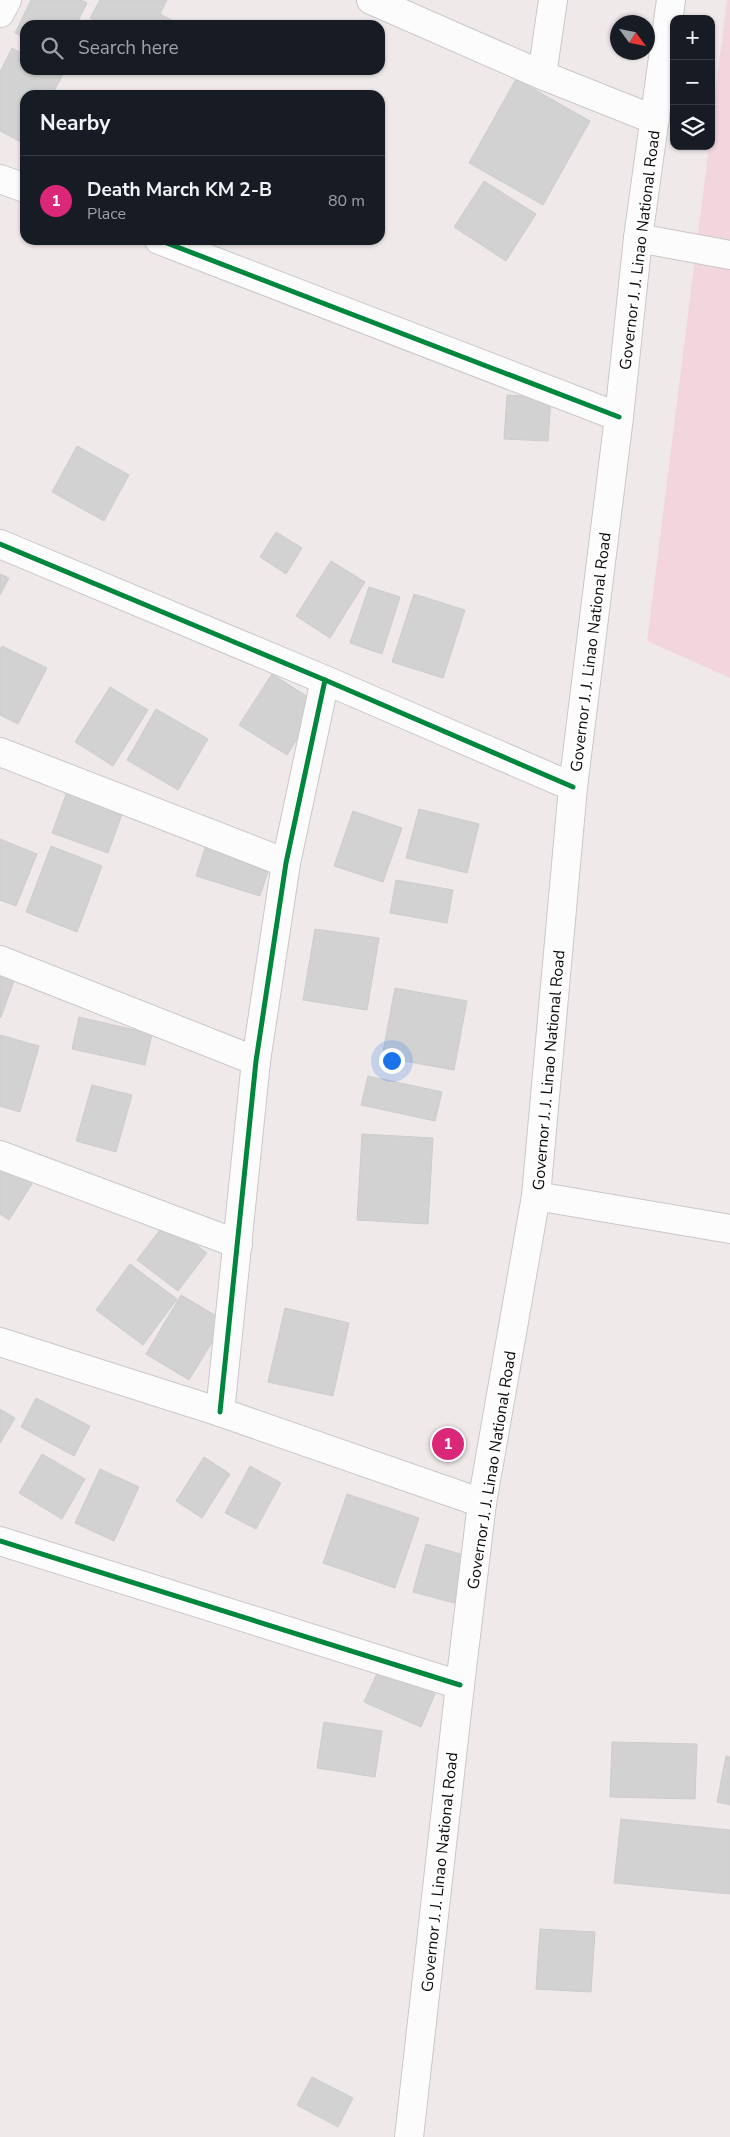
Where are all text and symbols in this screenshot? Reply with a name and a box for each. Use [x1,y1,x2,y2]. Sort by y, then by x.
north arrow [610,15,655,60]
map controls [670,15,715,150]
button: + [670,15,715,60]
search box [20,20,385,75]
icon: search [38,34,66,62]
text: Search here [78,35,179,61]
button: − [670,60,715,105]
button: layers [670,105,715,150]
text: Nearby [40,109,110,137]
street label: Governor J. J. Linao National Road [614,129,666,371]
text: Death March KM 2-B [87,177,272,203]
text: 1 [51,190,61,212]
text: 80 m [328,190,365,212]
text: Place [87,203,126,225]
street label: Governor J. J. Linao National Road [565,531,617,773]
street label: Governor J. J. Linao National Road [528,949,570,1191]
your location [379,1048,405,1074]
street label: Governor J. J. Linao National Road [462,1349,522,1591]
pin: 1 [432,1425,464,1463]
street label: Governor J. J. Linao National Road [416,1751,464,1993]

